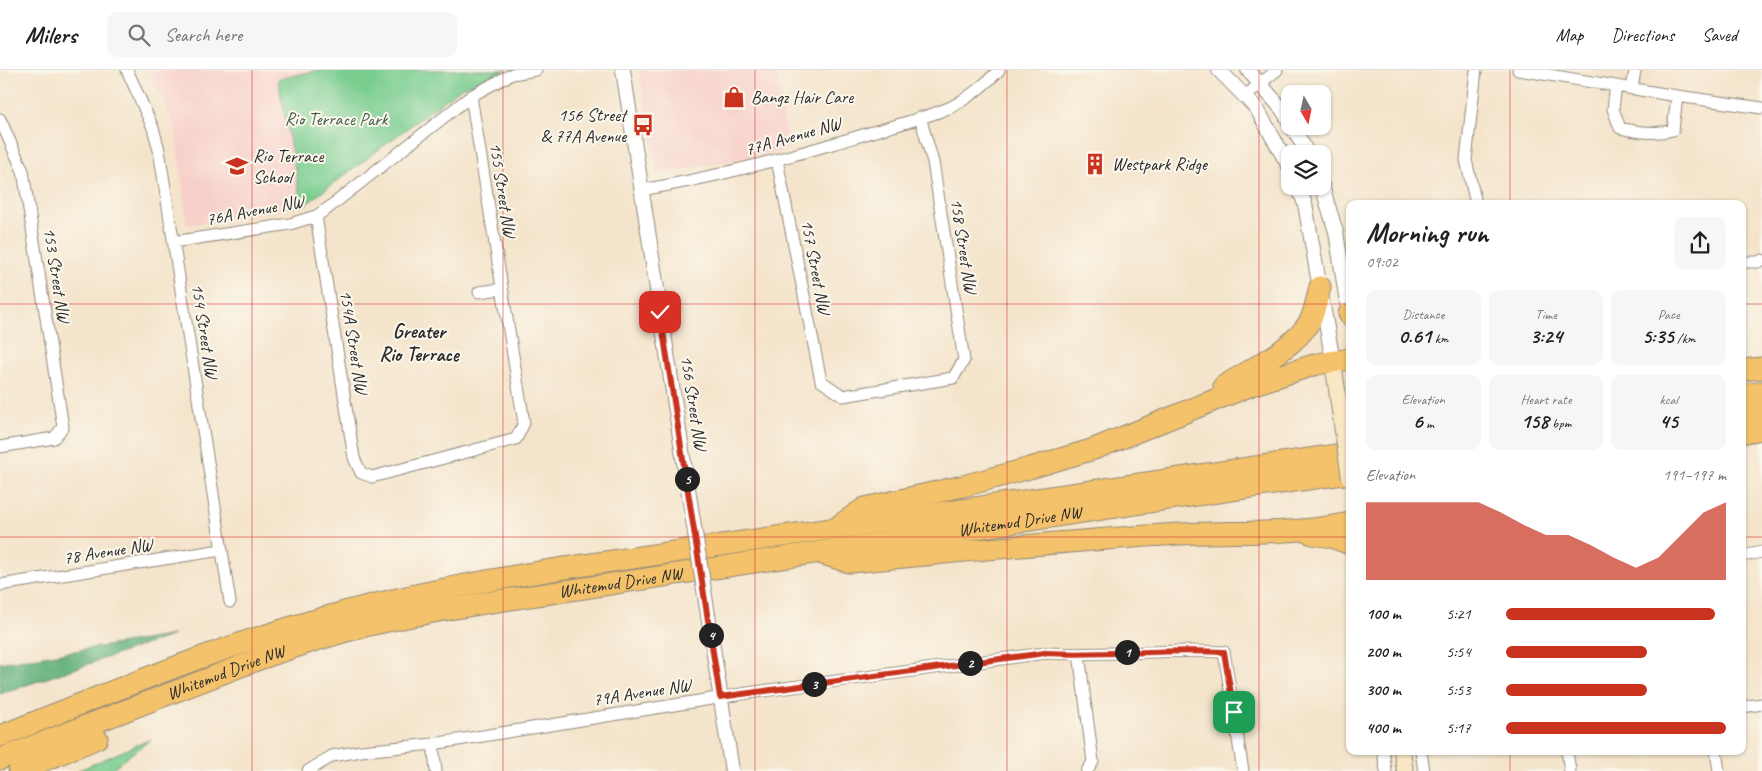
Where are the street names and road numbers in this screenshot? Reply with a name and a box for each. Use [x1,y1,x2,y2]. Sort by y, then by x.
street label: 77A Avenue NW [742,111,846,160]
street label: 155 Street NW [485,141,522,241]
street label: 76A Avenue NW [204,189,308,230]
street label: 158 Street NW [946,197,983,297]
street label: 157 Street NW [796,218,836,318]
street label: 153 Street NW [39,226,76,326]
street label: 154 Street NW [187,282,224,382]
street label: 154A Street NW [335,288,373,398]
street label: 156 Street NW [676,354,713,454]
street label: Whitemud Drive NW [957,501,1085,541]
street label: 78 Avenue NW [62,533,156,569]
street label: Whitemud Drive NW [557,562,686,603]
street label: Whitemud Drive NW [164,639,290,705]
street label: 79A Avenue NW [591,673,695,711]

